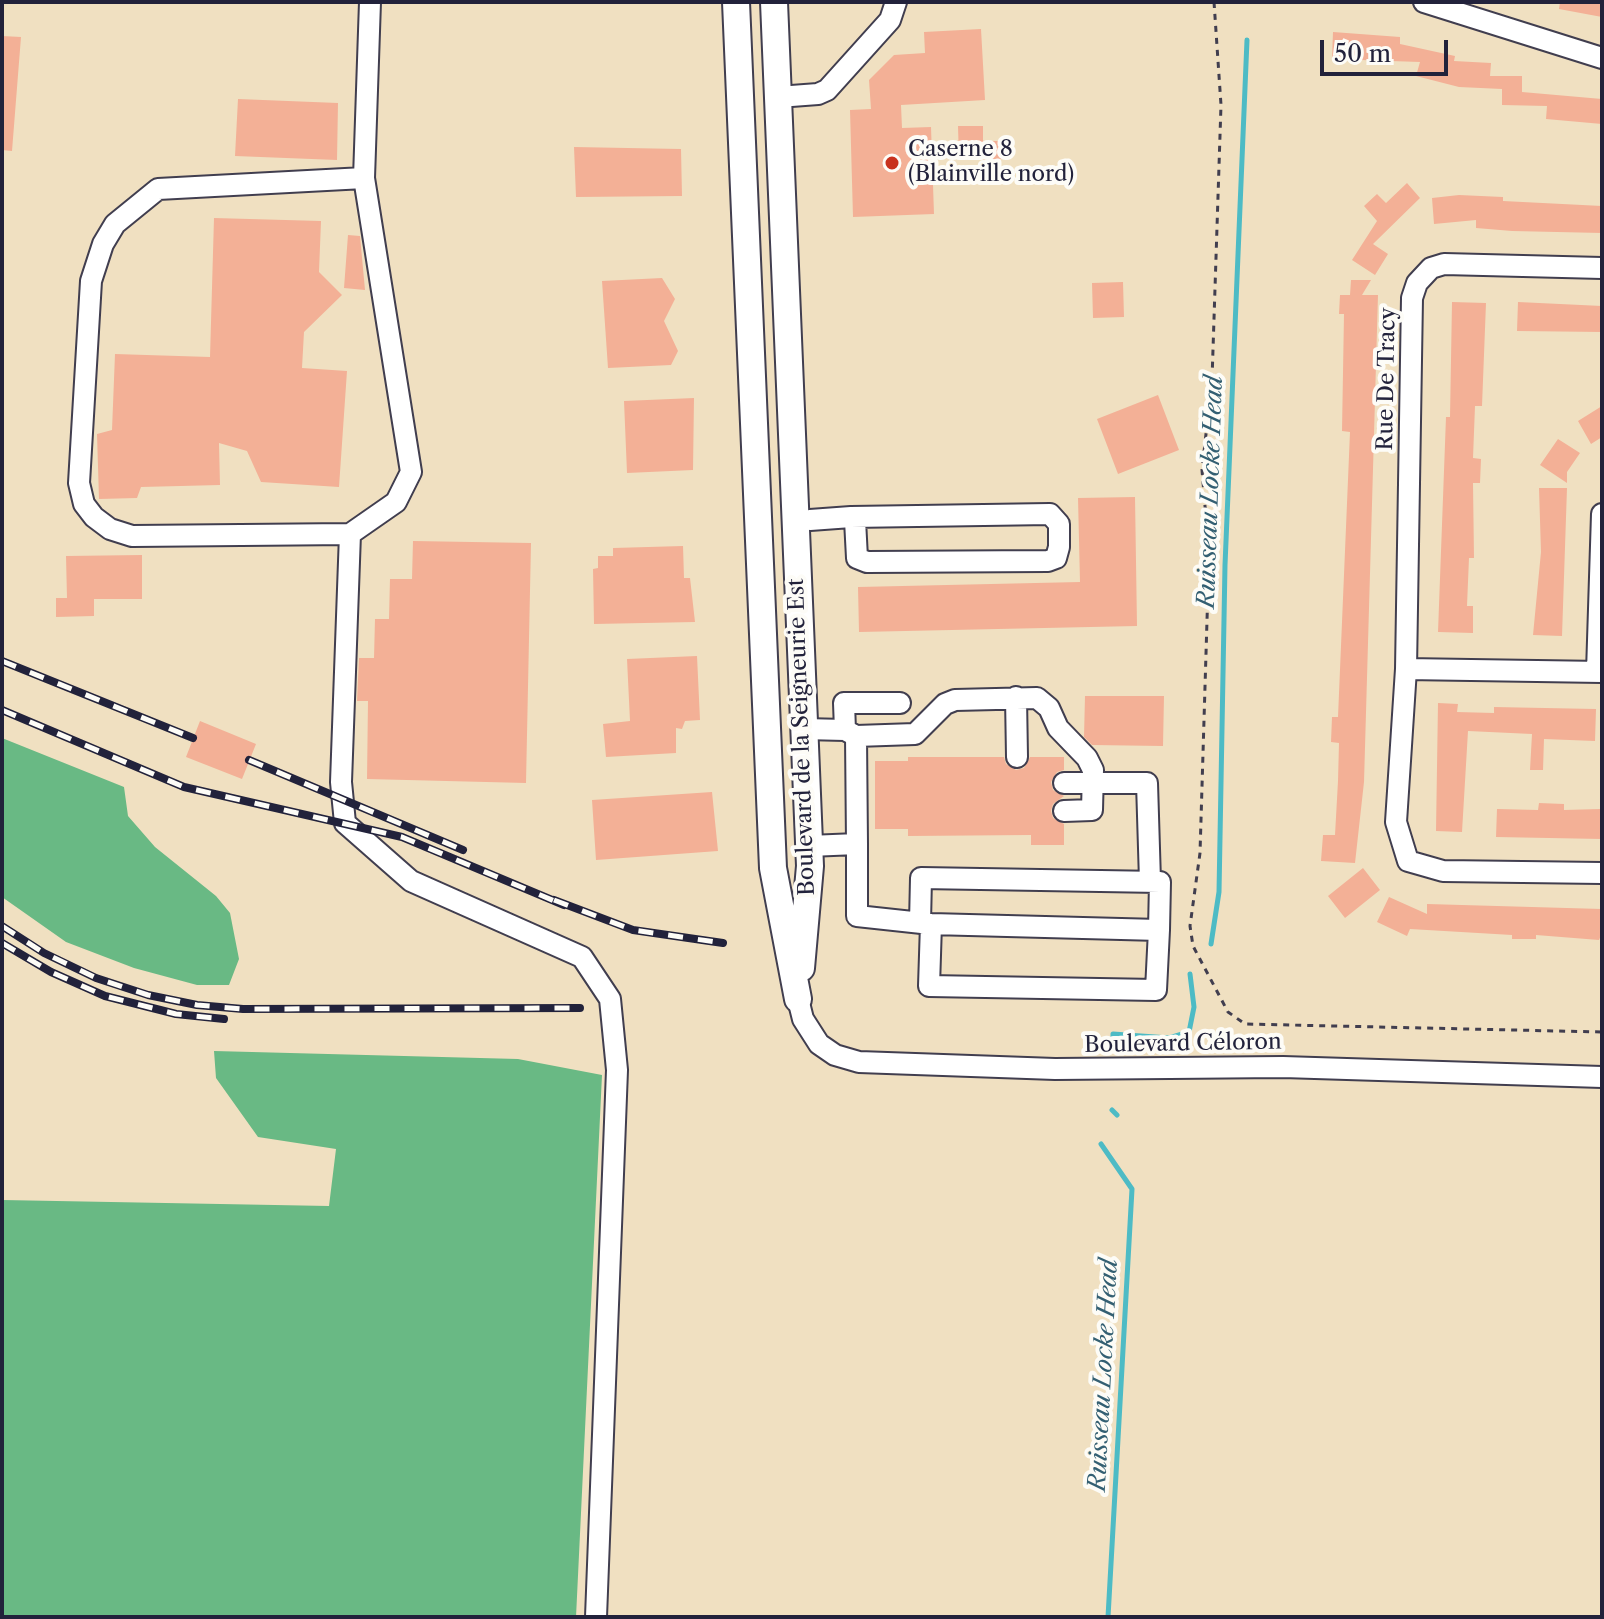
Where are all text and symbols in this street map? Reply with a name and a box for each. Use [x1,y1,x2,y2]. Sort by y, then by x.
scale bar [1324,24,1452,74]
text: 50 m [1334,39,1391,68]
place label: Caserne 8 (Blainville nord) [908,137,1074,188]
marker: Caserne 8 (Blainville nord) [883,154,901,172]
street label: Rue De Tracy [1373,307,1401,451]
water label: Ruisseau Locke Head [1193,375,1229,609]
street label: Boulevard de la Seigneurie Est [783,578,821,896]
street label: Boulevard Céloron [1084,1029,1282,1059]
water label: Ruisseau Locke Head [1084,1258,1124,1492]

